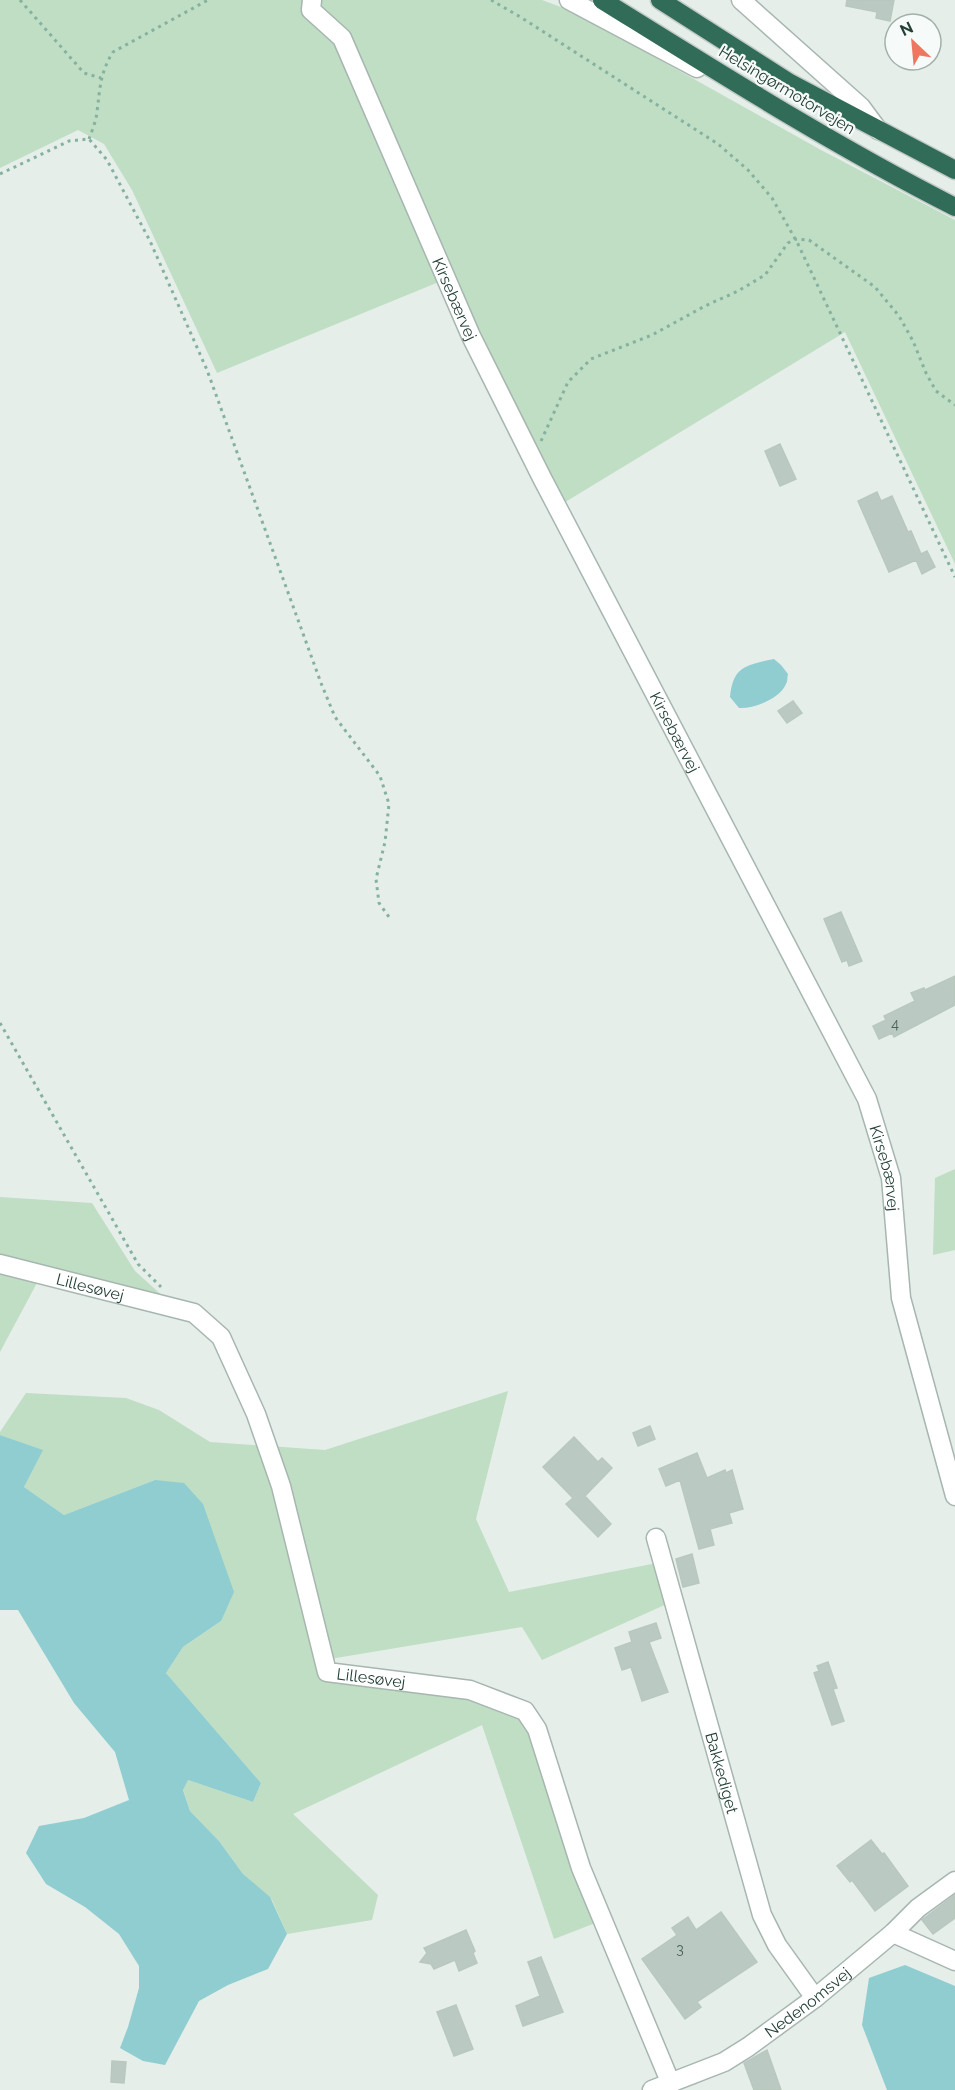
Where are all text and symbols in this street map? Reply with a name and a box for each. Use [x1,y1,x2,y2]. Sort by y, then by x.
north arrow [883,12,943,72]
text: N [897,18,916,40]
street label: Helsingørmotorvejen [716,42,858,138]
street label: Kirsebærvej [429,255,481,343]
street label: Kirsebærvej [646,689,704,776]
house number: 4 [891,1016,899,1032]
street label: Kirsebærvej [866,1123,903,1212]
street label: Lillesøvej [54,1269,126,1304]
street label: Lillesøvej [336,1664,407,1691]
street label: Bakkediget [702,1730,743,1816]
house number: 3 [676,1941,684,1957]
street label: Nedenomsvej [761,1963,854,2041]

